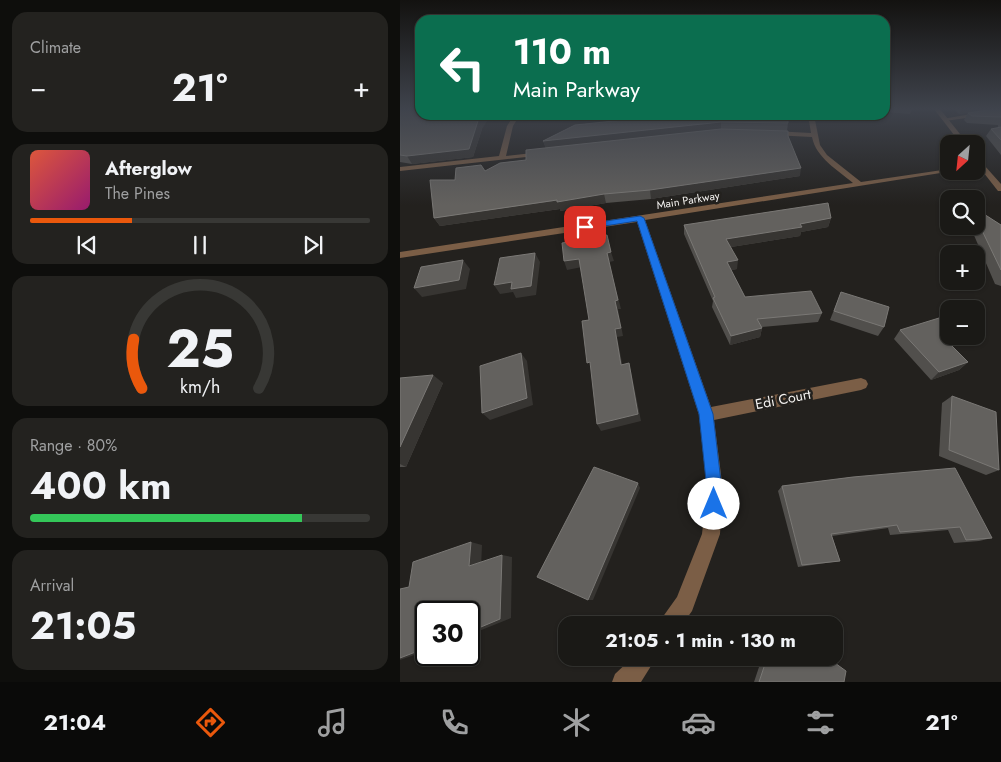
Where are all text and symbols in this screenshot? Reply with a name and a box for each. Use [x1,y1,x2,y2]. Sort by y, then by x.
text: 110 m [513,27,611,77]
icon: left [430,35,495,100]
text: Climate [30,36,81,59]
text: 21° [172,60,227,115]
text: − [30,67,47,108]
text: + [353,67,370,108]
text: Main Parkway [513,73,640,105]
north arrow [940,135,985,180]
map controls [940,135,985,345]
text: Afterglow [105,155,192,182]
text: The Pines [105,182,170,205]
street label: Main Parkway [655,187,721,213]
button: search [940,190,985,235]
pin [564,206,606,248]
icon: arrive [571,213,599,241]
icon: previous [73,231,101,259]
icon: pause [186,231,214,259]
icon: next [299,231,327,259]
button: + [940,245,985,290]
button: − [940,300,985,345]
text: 25 [166,311,234,387]
text: km/h [180,374,220,400]
street label: Edi Court [753,384,813,414]
text: Range · 80% [30,434,117,457]
text: 400 km [30,458,171,513]
position arrow [687,477,739,529]
text: Arrival [30,574,74,597]
text: 21:05 [30,598,136,653]
speed limit sign: 30 [415,601,480,666]
text: 21:05 · 1 min · 130 m [605,627,796,654]
icon: directions [193,705,228,740]
icon: music [315,705,350,740]
icon: phone [437,705,472,740]
icon: climate [559,705,594,740]
icon: car [681,705,716,740]
icon: filters [803,705,838,740]
text: 21:04 [44,706,106,738]
text: 21° [925,706,957,738]

